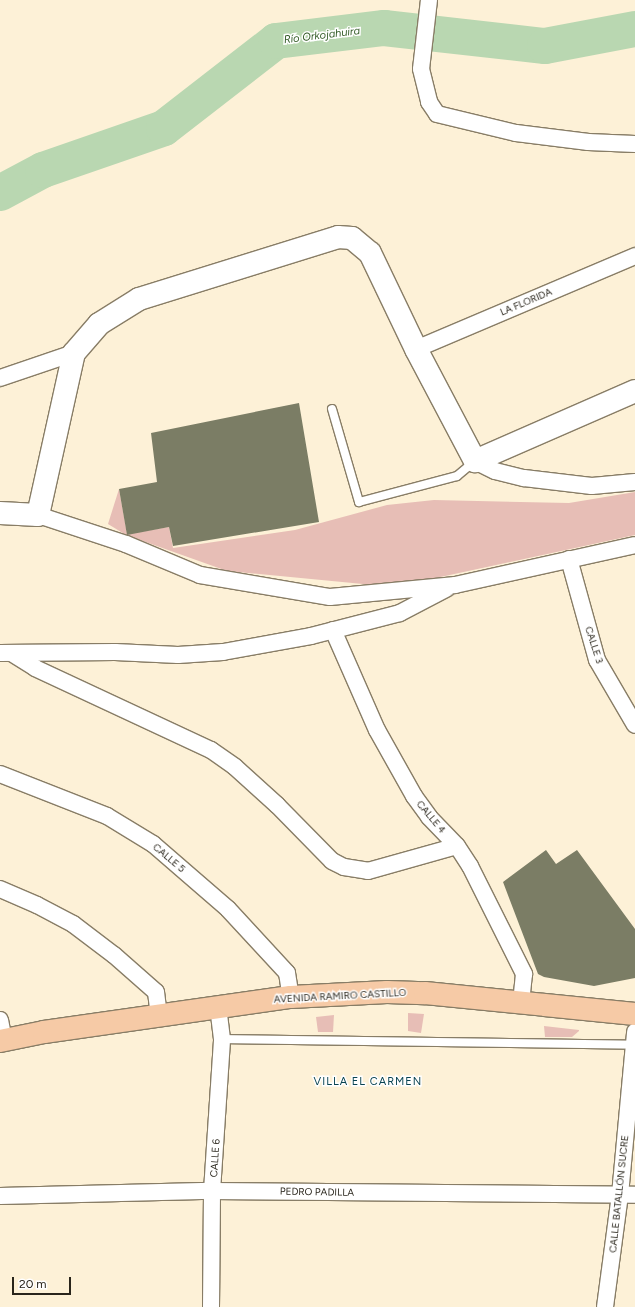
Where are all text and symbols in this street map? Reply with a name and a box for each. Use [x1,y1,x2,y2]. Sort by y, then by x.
water label: Río Orkojahuira [283,25,361,47]
street label: LA FLORIDA [498,286,554,318]
street label: CALLE 3 [582,625,606,665]
street label: CALLE 4 [414,798,448,836]
street label: CALLE 5 [150,841,188,875]
street label: AVENIDA RAMIRO CASTILLO [273,987,407,1005]
district label: VILLA EL CARMEN [314,1075,422,1089]
street label: CALLE BATALLÓN SUCRE [607,1135,631,1253]
street label: CALLE 6 [208,1138,222,1178]
street label: PEDRO PADILLA [280,1185,354,1199]
scale bar [14,1269,73,1295]
text: 20 m [19,1277,47,1291]

